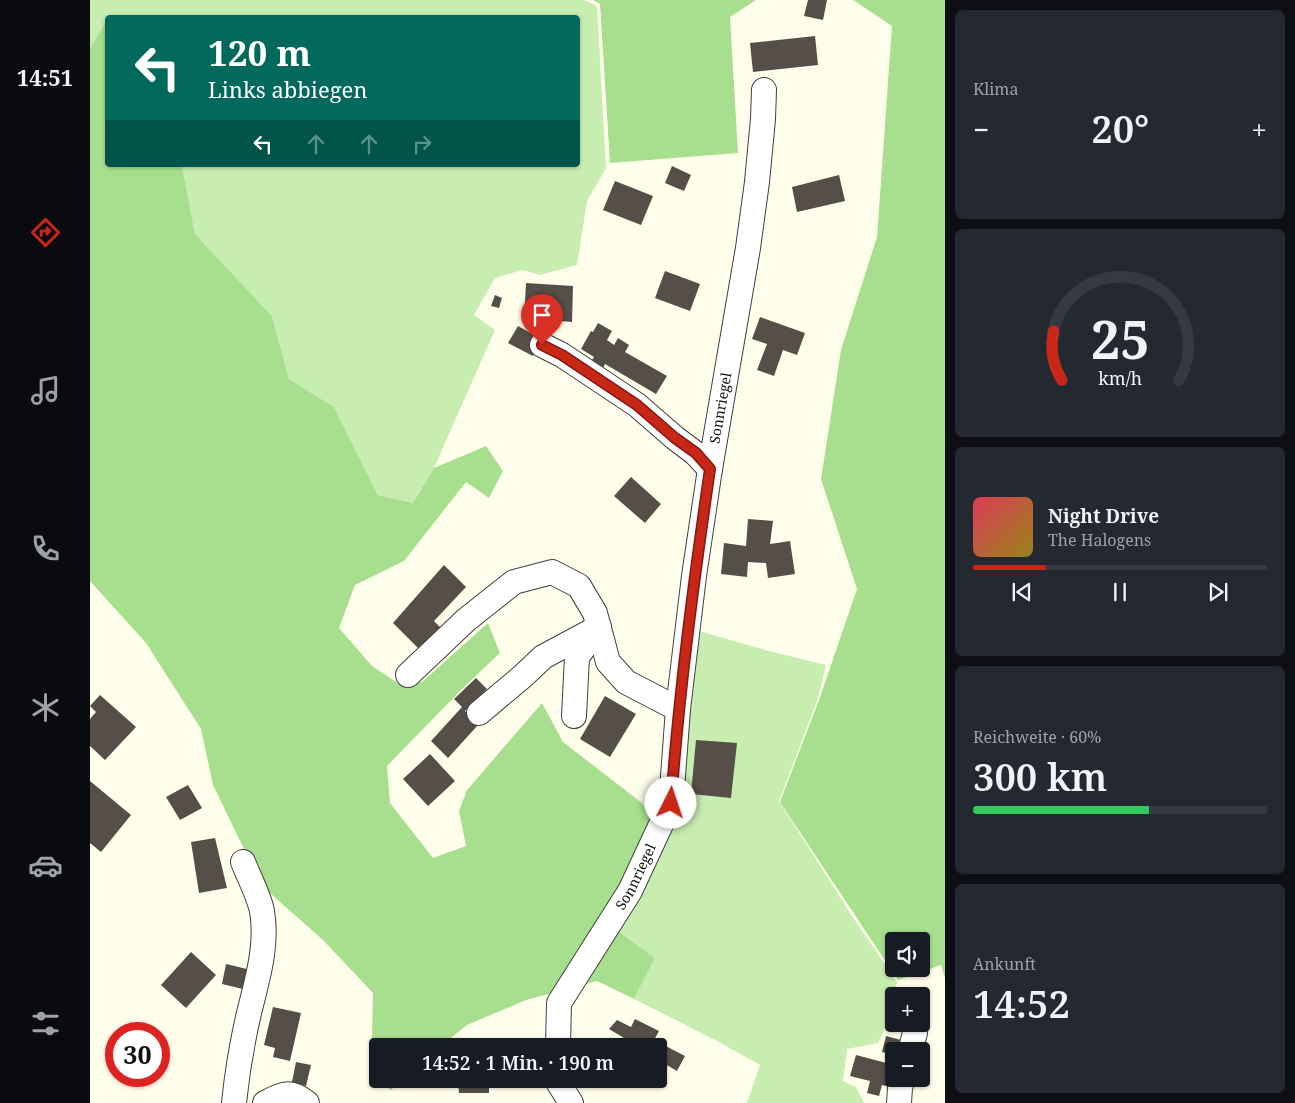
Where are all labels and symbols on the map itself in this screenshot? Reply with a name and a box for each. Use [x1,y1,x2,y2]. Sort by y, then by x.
pin [521,294,563,345]
street label: Sonnriegel [705,370,736,445]
position arrow [644,776,696,828]
street label: Sonnriegel [611,840,660,913]
speed limit sign: 30 [105,1022,170,1087]

